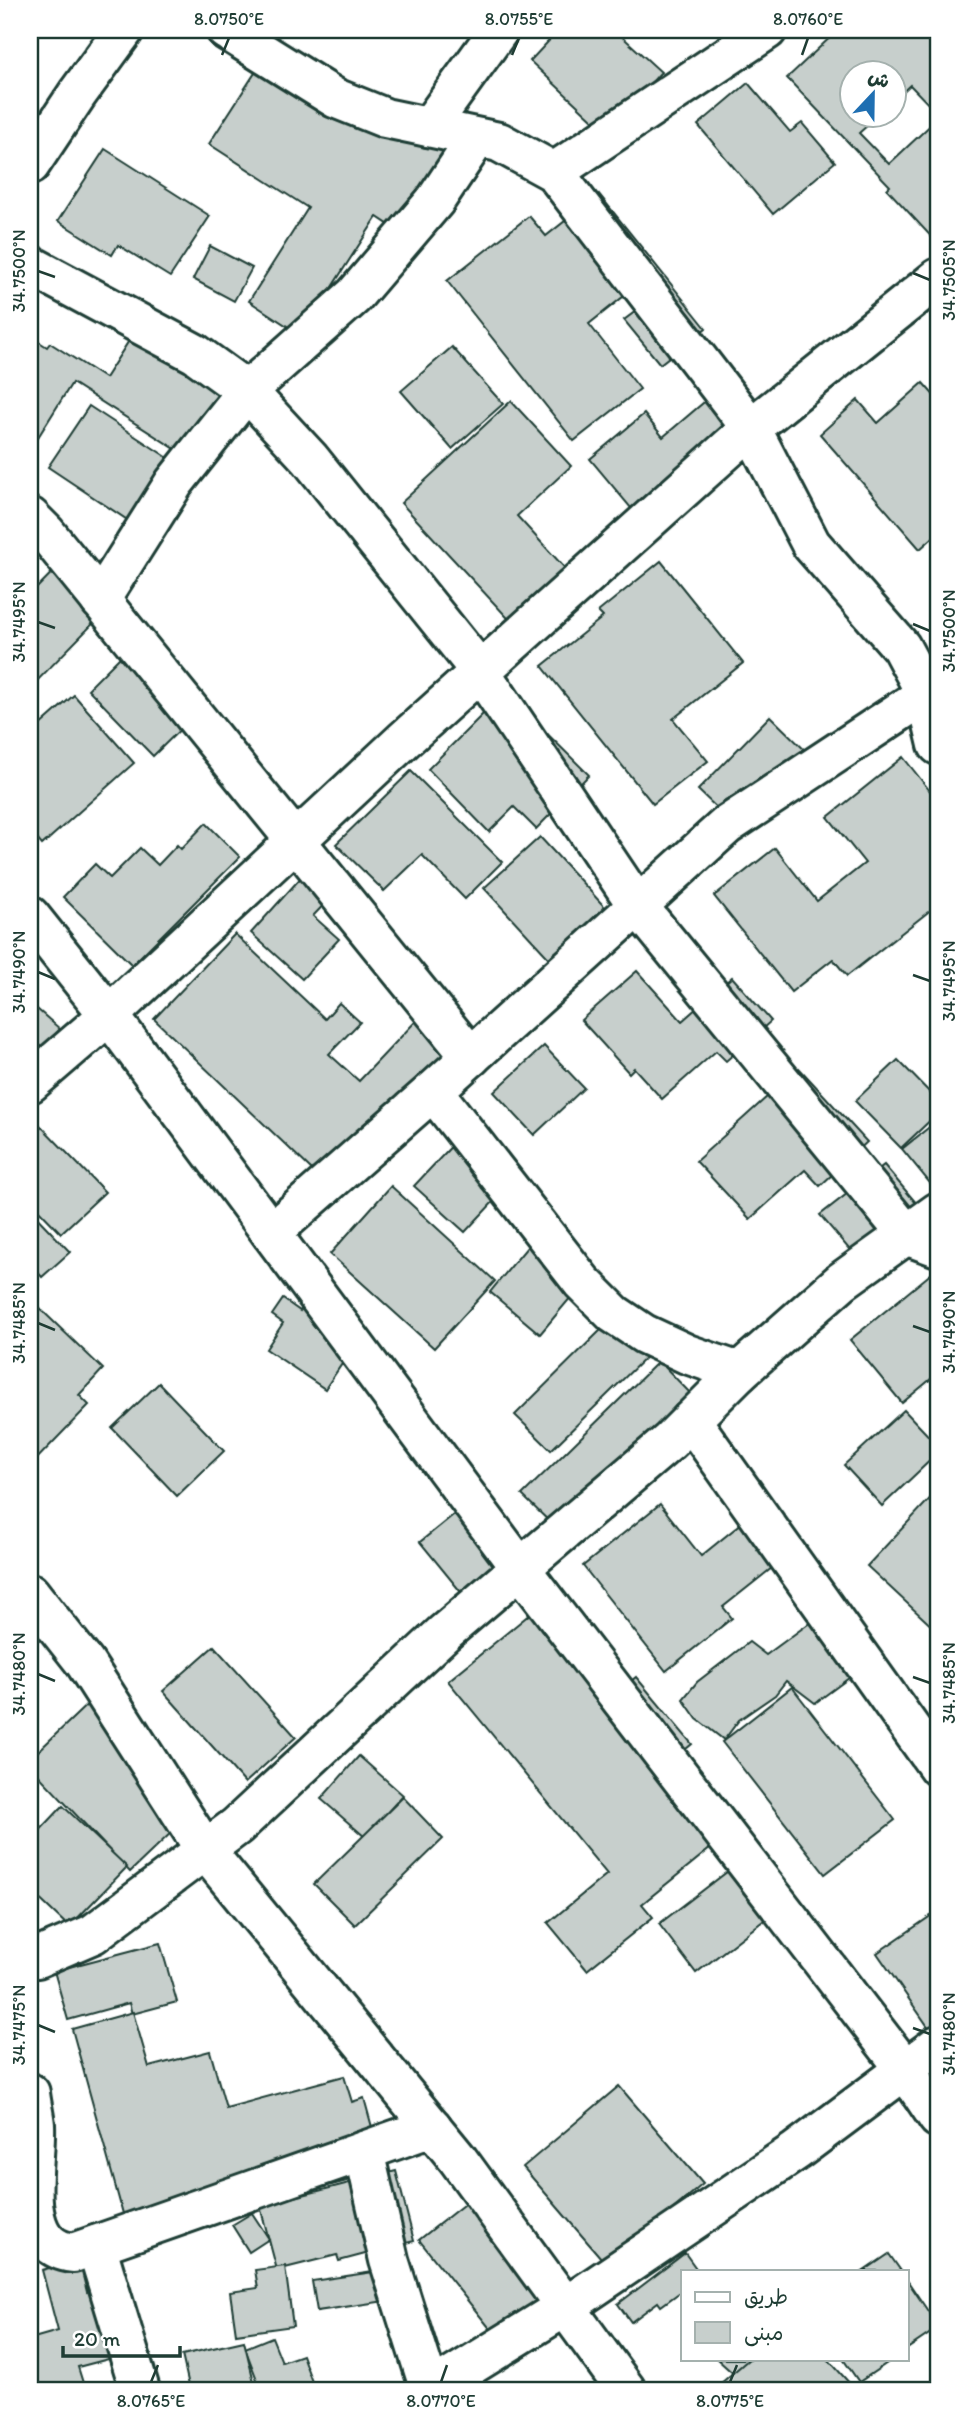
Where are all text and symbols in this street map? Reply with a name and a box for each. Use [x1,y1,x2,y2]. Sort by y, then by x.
text: 8.0750°E [194,8,264,30]
text: 8.0755°E [485,8,553,30]
text: 8.0760°E [773,8,843,30]
north arrow [838,60,908,130]
text: ش [865,64,893,93]
text: 34.7500°N [8,229,30,313]
text: 34.7505°N [938,239,960,321]
text: 34.7495°N [8,581,30,663]
text: 34.7500°N [938,589,960,673]
text: 34.7490°N [8,931,30,1013]
text: 34.7495°N [938,940,960,1022]
text: 34.7485°N [8,1282,30,1364]
text: 34.7490°N [938,1291,960,1373]
text: 34.7480°N [8,1632,30,1716]
text: 34.7485°N [938,1642,960,1724]
text: 34.7475°N [8,1985,30,2065]
text: 34.7480°N [938,1992,960,2076]
legend [681,2270,908,2360]
text: طريق [744,2284,788,2309]
scale bar [63,2315,180,2359]
text: مبنى [744,2320,783,2347]
text: 20 m [74,2326,121,2351]
text: 8.0765°E [117,2390,185,2412]
text: 8.0770°E [406,2390,476,2412]
text: 8.0775°E [696,2390,764,2412]

